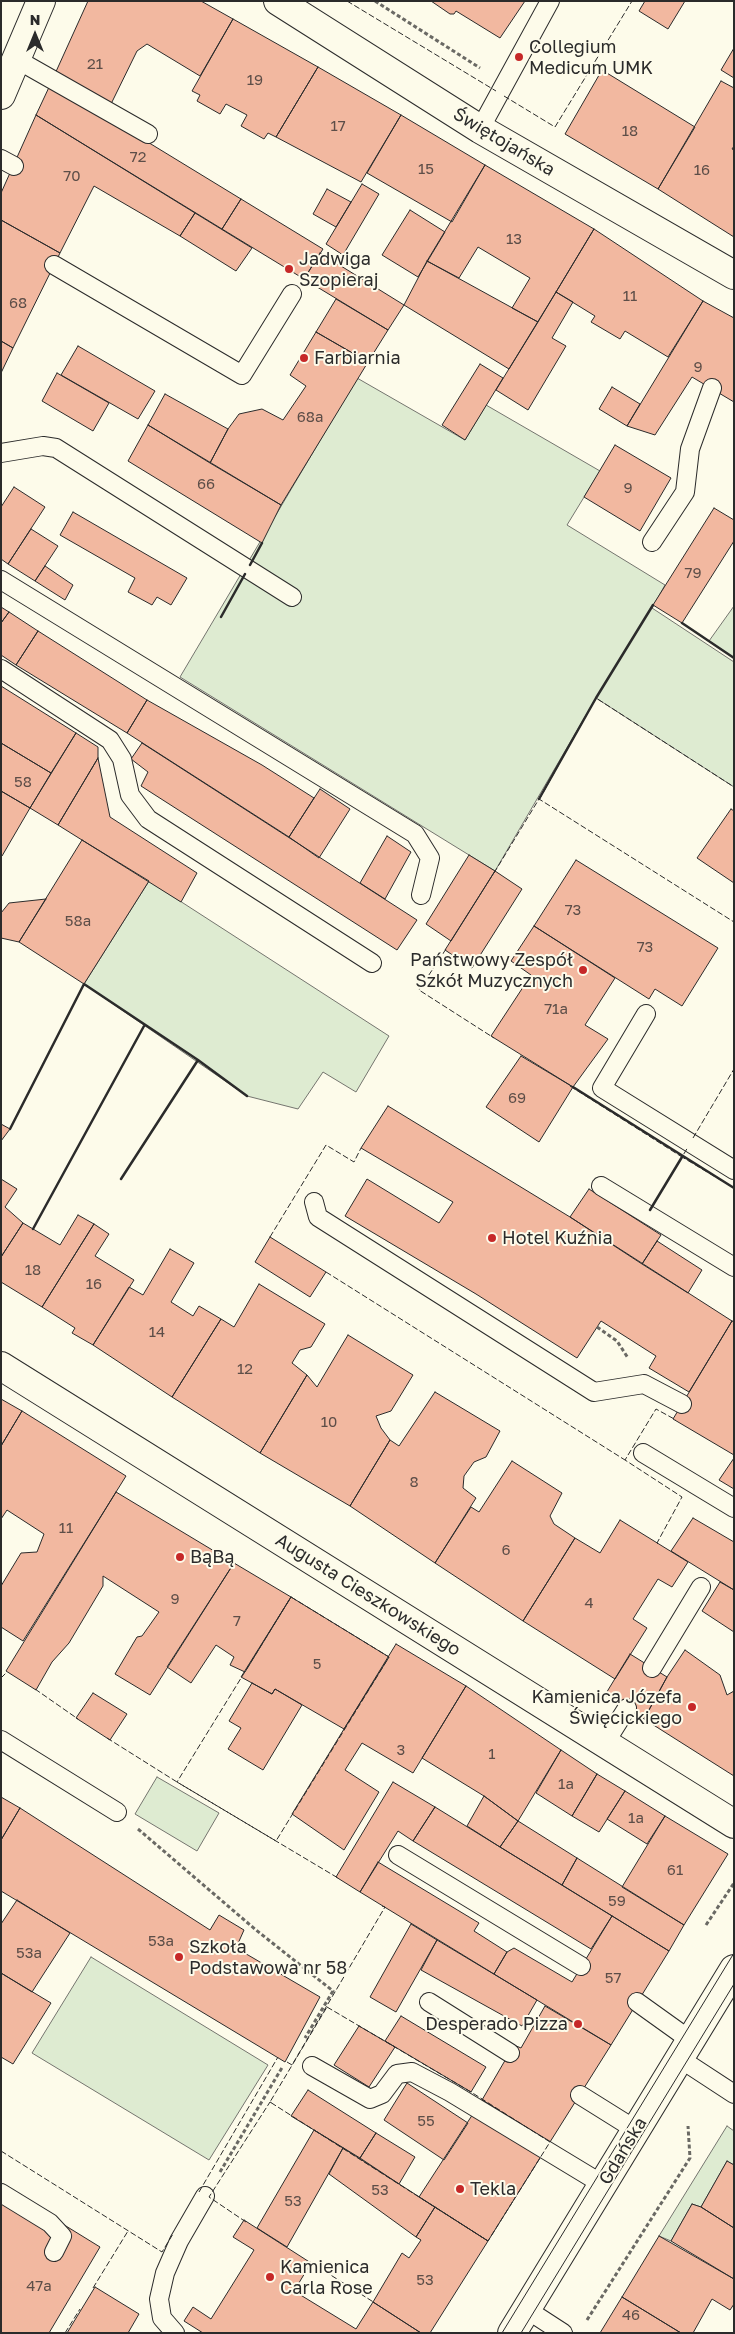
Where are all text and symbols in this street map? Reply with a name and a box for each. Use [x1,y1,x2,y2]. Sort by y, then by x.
north arrow [10,10,60,60]
text: N [30,11,40,28]
place label: Collegium Medicum UMK [529,36,653,78]
marker: Collegium Medicum UMK [513,51,525,63]
house number: 21 [87,55,103,73]
house number: 19 [247,71,263,89]
street label: Świętojańska [449,103,559,181]
house number: 17 [330,117,346,135]
house number: 18 [622,122,638,140]
house number: 72 [130,148,146,166]
house number: 15 [418,160,434,178]
house number: 16 [694,161,710,179]
house number: 70 [63,167,81,185]
house number: 13 [506,230,522,248]
place label: Jadwiga Szopieraj [299,248,378,290]
marker: Jadwiga Szopieraj [283,263,295,275]
house number: 11 [623,287,637,305]
house number: 68 [9,294,27,312]
place label: Farbiarnia [314,347,401,369]
marker: Farbiarnia [298,352,310,364]
house number: 9 [693,358,703,376]
house number: 68a [297,408,323,426]
house number: 66 [197,475,215,493]
house number: 9 [623,479,633,497]
house number: 79 [684,564,702,582]
house number: 58 [14,773,32,791]
house number: 73 [565,901,581,919]
house number: 58a [65,912,91,930]
house number: 73 [637,938,653,956]
place label: Państwowy Zespół Szkół Muzycznych [410,949,573,992]
marker: Państwowy Zespół Szkół Muzycznych [577,964,589,976]
house number: 71a [544,1000,568,1018]
house number: 69 [508,1089,526,1107]
place label: Hotel Kuźnia [502,1227,613,1249]
marker: Hotel Kuźnia [486,1232,498,1244]
house number: 18 [25,1261,41,1279]
house number: 16 [86,1275,102,1293]
house number: 14 [149,1323,165,1341]
house number: 12 [237,1360,253,1378]
house number: 10 [321,1413,337,1431]
house number: 8 [409,1473,419,1491]
house number: 11 [59,1519,73,1537]
street label: Augusta Cieszkowskiego [272,1529,464,1661]
house number: 6 [501,1541,511,1559]
place label: BąBą [190,1546,234,1568]
marker: BąBą [174,1551,186,1563]
house number: 9 [170,1590,180,1608]
house number: 4 [584,1594,594,1612]
house number: 7 [233,1612,241,1630]
house number: 5 [313,1655,321,1673]
place label: Kamienica Józefa Święcickiego [531,1686,682,1728]
marker: Kamienica Józefa Święcickiego [686,1701,698,1713]
house number: 3 [397,1741,405,1759]
house number: 1 [488,1745,496,1763]
house number: 1a [558,1775,574,1793]
house number: 1a [628,1809,644,1827]
house number: 61 [667,1861,683,1879]
house number: 59 [608,1892,626,1910]
house number: 53a [148,1932,174,1950]
place label: Szkoła Podstawowa nr 58 [189,1936,347,1978]
house number: 53a [16,1944,42,1962]
marker: Szkoła Podstawowa nr 58 [173,1951,185,1963]
house number: 57 [605,1969,621,1987]
place label: Desperado Pizza [425,2013,568,2035]
marker: Desperado Pizza [572,2018,584,2030]
house number: 55 [417,2112,435,2130]
street label: Gdańska [595,2113,651,2189]
place label: Tekla [470,2178,516,2200]
house number: 53 [371,2181,389,2199]
marker: Tekla [454,2183,466,2195]
house number: 53 [284,2192,302,2210]
place label: Kamienica Carla Rose [280,2256,373,2298]
marker: Kamienica Carla Rose [264,2271,276,2283]
house number: 53 [416,2271,434,2289]
house number: 47a [26,2277,52,2295]
house number: 46 [622,2306,640,2324]

